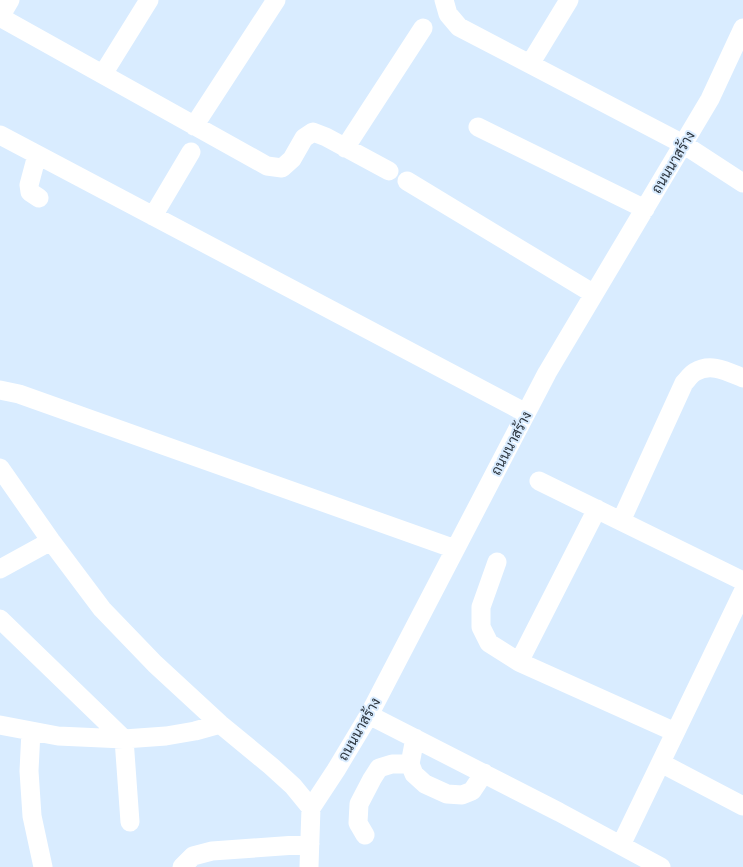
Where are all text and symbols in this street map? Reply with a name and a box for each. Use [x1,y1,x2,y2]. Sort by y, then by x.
street label: ถนนนาสร้าง [646,127,700,197]
street label: ถนนนาสร้าง [486,408,536,478]
street label: ถนนนาสร้าง [333,694,385,764]

